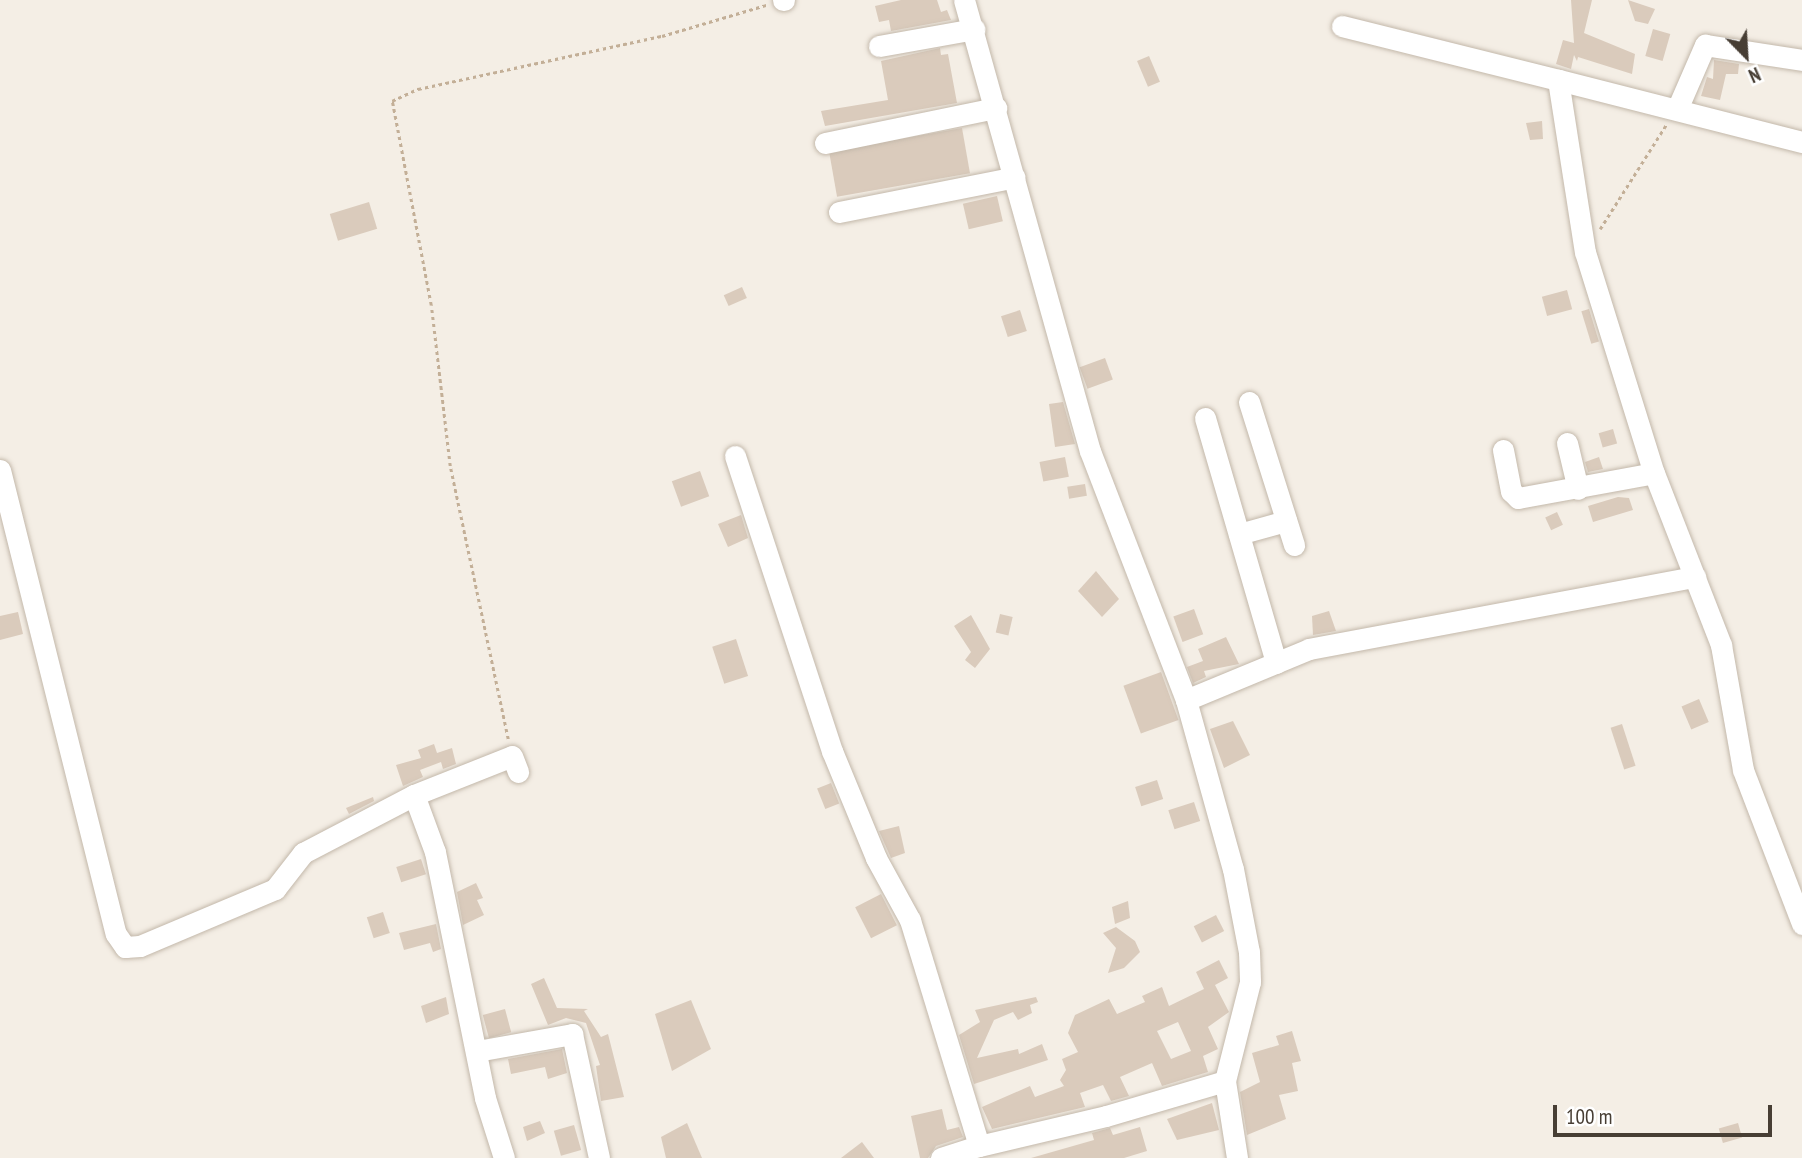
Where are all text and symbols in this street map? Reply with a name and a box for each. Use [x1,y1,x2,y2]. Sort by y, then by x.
north arrow [1711,21,1781,91]
text: N [1745,62,1764,88]
scale bar [1557,1092,1776,1136]
text: 100 m [1566,1103,1612,1130]

